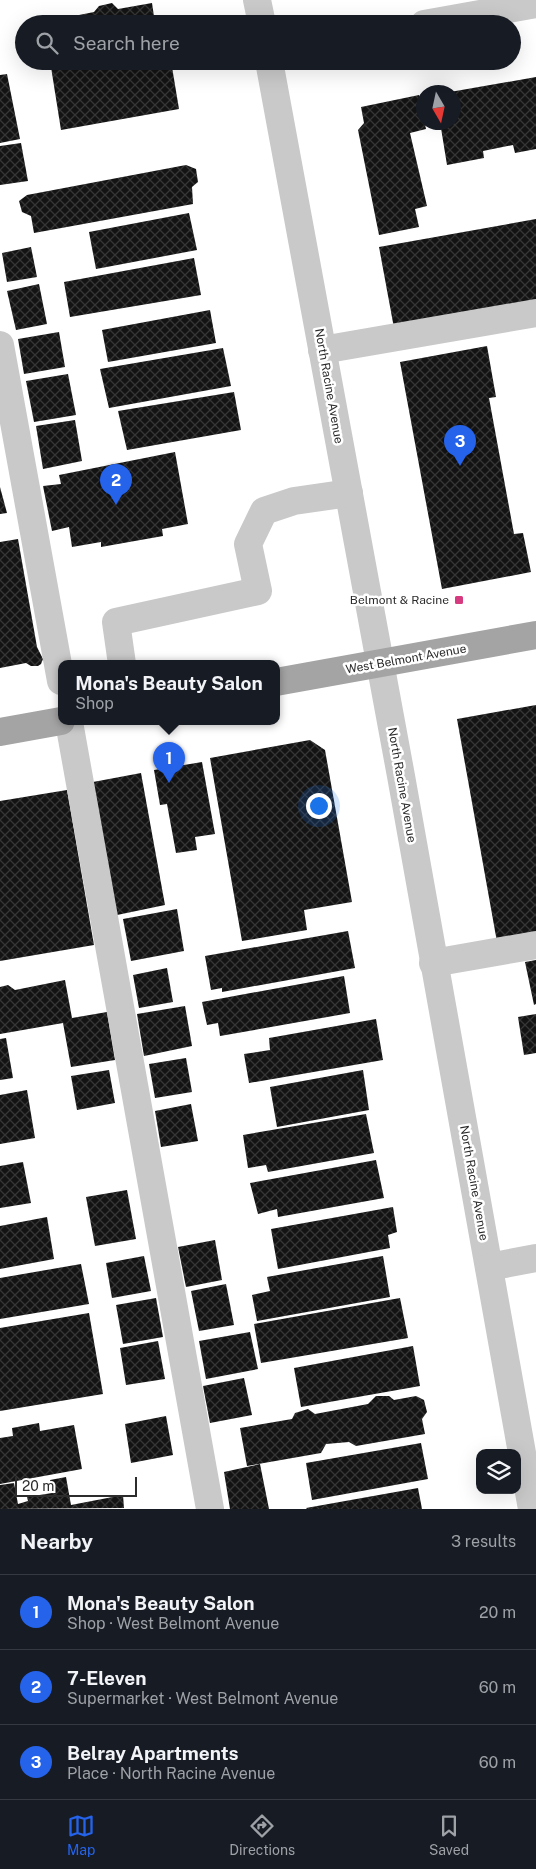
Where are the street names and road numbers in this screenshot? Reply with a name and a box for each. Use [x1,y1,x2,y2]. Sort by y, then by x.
street label: North Racine Avenue [312,327,346,445]
street label: West Belmont Avenue [345,641,468,677]
street label: North Racine Avenue [385,726,419,844]
street label: North Racine Avenue [457,1124,491,1242]

